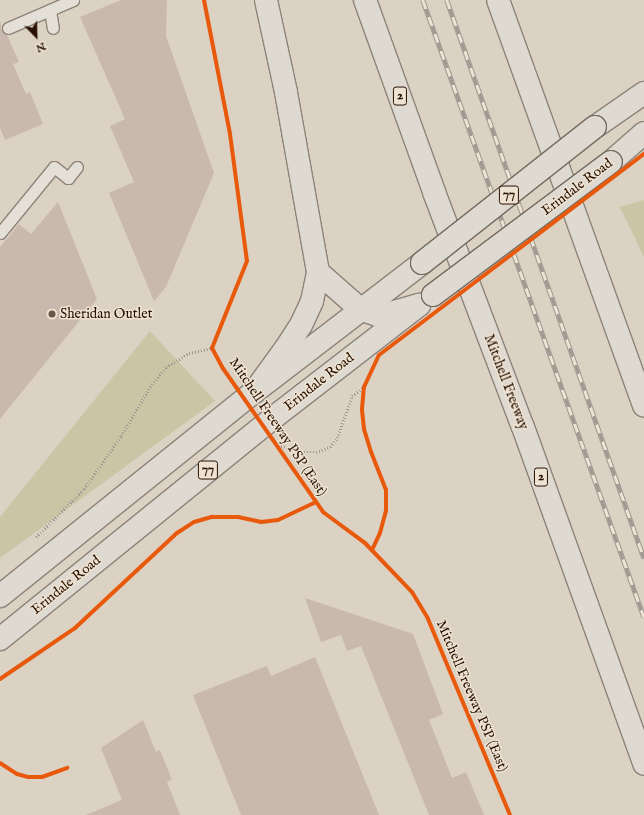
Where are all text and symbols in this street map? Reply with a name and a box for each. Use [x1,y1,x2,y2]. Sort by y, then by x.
north arrow [16,16,56,56]
text: N [34,39,48,55]
road number: 2 [392,85,408,107]
street label: Erindale Road [538,155,616,219]
road number: 77 [498,184,520,206]
place label: Sheridan Outlet [60,306,153,322]
marker: Sheridan Outlet [47,309,57,319]
street label: Mitchell Freeway [480,332,532,432]
street label: Erindale Road [281,349,357,415]
street label: Mitchell Freeway PSP (East) [225,355,331,499]
road number: 77 [197,459,219,481]
road number: 2 [533,466,549,488]
street label: Erindale Road [28,552,104,618]
street label: Mitchell Freeway PSP (East) [432,618,512,774]

